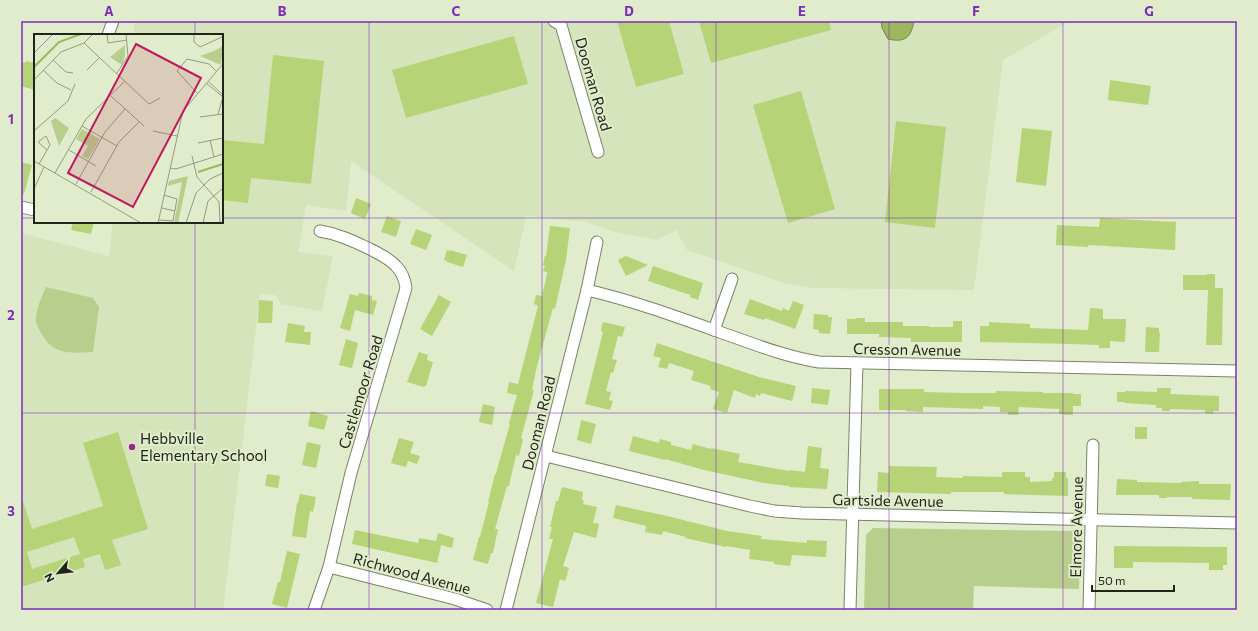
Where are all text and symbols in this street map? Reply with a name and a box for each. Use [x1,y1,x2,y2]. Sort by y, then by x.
text: A [104,3,114,19]
text: B [278,3,287,19]
text: C [452,3,461,19]
text: D [624,3,634,19]
text: E [798,3,806,19]
text: F [972,3,980,19]
text: G [1144,3,1154,19]
inset map [34,34,223,223]
street label: Dooman Road [572,35,616,133]
text: 1 [8,111,14,127]
text: 2 [7,307,15,323]
street label: Castlemoor Road [334,333,386,451]
street label: Cresson Avenue [853,339,961,359]
street label: Dooman Road [518,374,558,472]
place label: Hebbville Elementary School [140,429,267,464]
marker: Hebbville Elementary School [127,442,137,452]
street label: Elmore Avenue [1066,476,1086,578]
street label: Gartside Avenue [832,490,944,510]
text: 3 [7,503,15,519]
street label: Richwood Avenue [351,549,473,597]
north arrow [38,553,78,593]
scale bar [1092,567,1174,593]
text: N [41,571,56,585]
text: 50 m [1098,573,1126,587]

